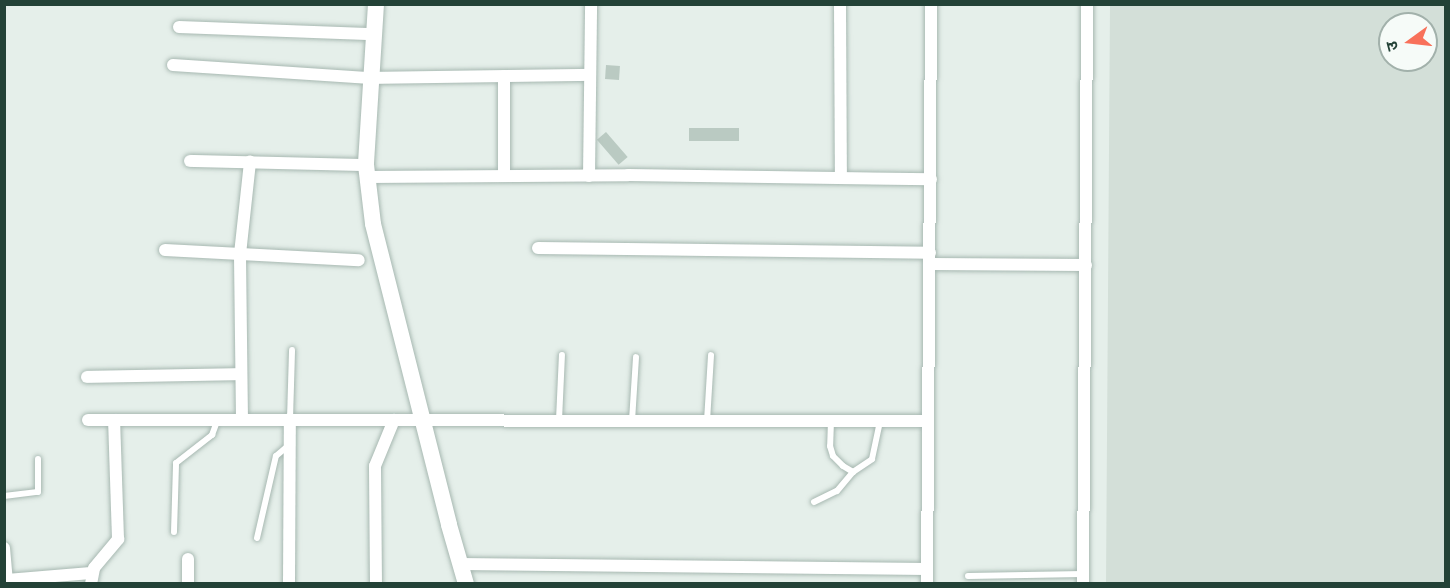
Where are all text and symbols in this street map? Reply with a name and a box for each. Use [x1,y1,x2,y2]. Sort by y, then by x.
north arrow [1378,12,1438,72]
text: उ [1382,39,1402,53]

